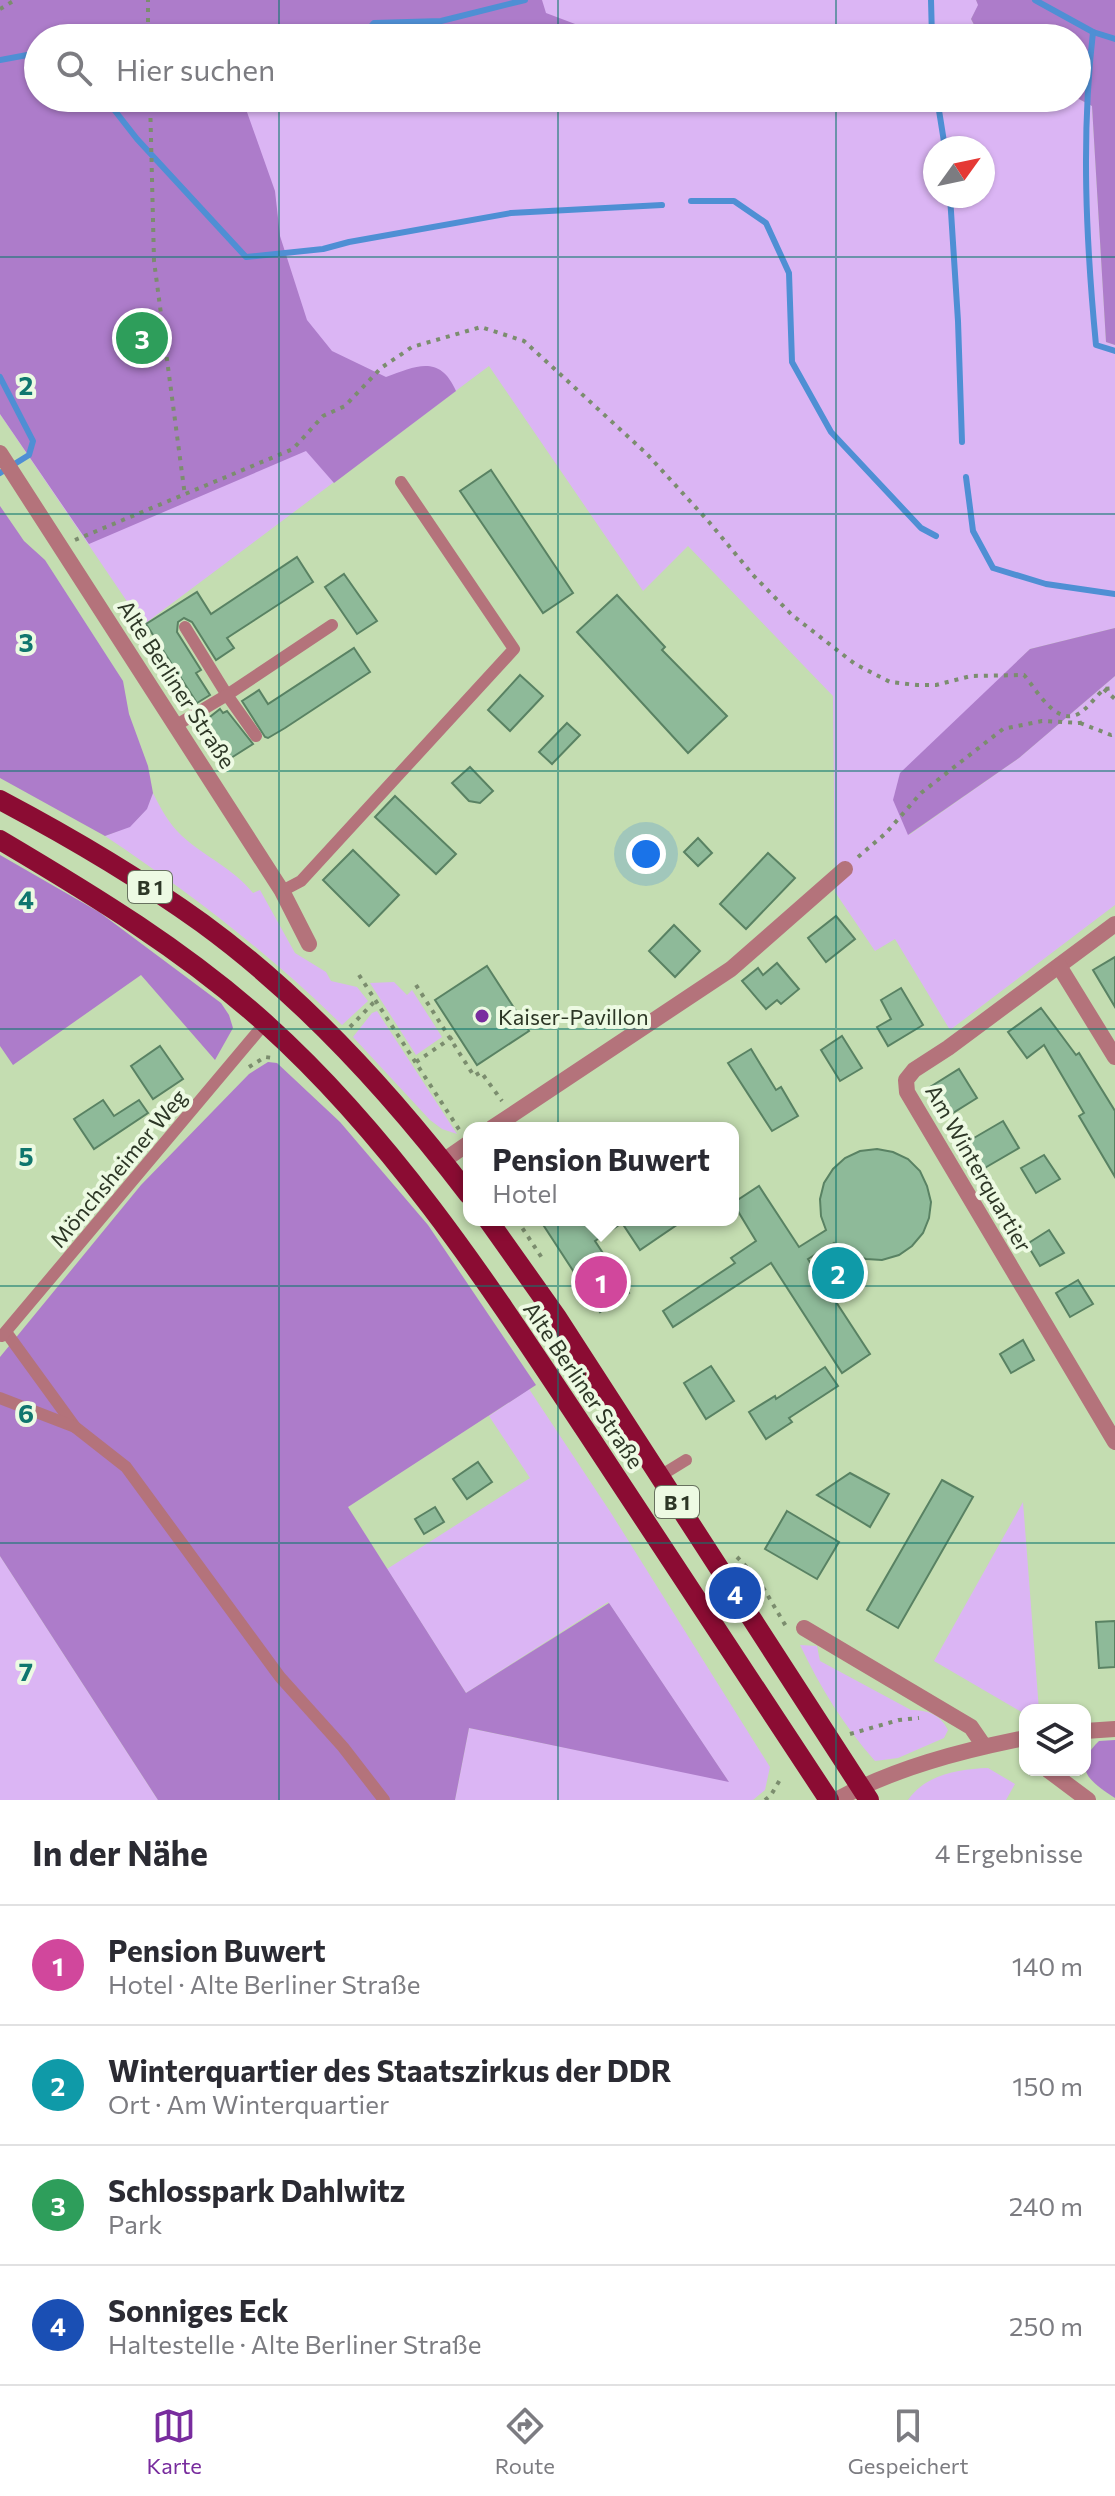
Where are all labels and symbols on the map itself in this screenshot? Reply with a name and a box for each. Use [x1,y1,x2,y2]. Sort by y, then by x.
north arrow [923,136,995,208]
pin: 3 [116,308,168,368]
text: 2 [19,369,33,400]
street label: Alte Berliner Straße [113,595,241,773]
text: 3 [18,626,34,657]
your location [626,834,666,874]
road number: B 1 [128,871,172,903]
text: 4 [18,883,34,914]
place label: Kaiser-Pavillon [498,1003,649,1030]
marker: Kaiser-Pavillon [473,1007,491,1025]
street label: Am Winterquartier [920,1080,1038,1257]
street label: Mönchsheimer Weg [44,1083,192,1253]
text: 5 [18,1140,34,1171]
pin: 2 [812,1243,864,1303]
pin: 1 [575,1252,627,1312]
street label: Alte Berliner Straße [518,1297,650,1473]
text: 6 [18,1397,34,1428]
road number: B 1 [655,1486,699,1518]
pin: 4 [709,1563,761,1623]
text: 7 [19,1655,33,1686]

